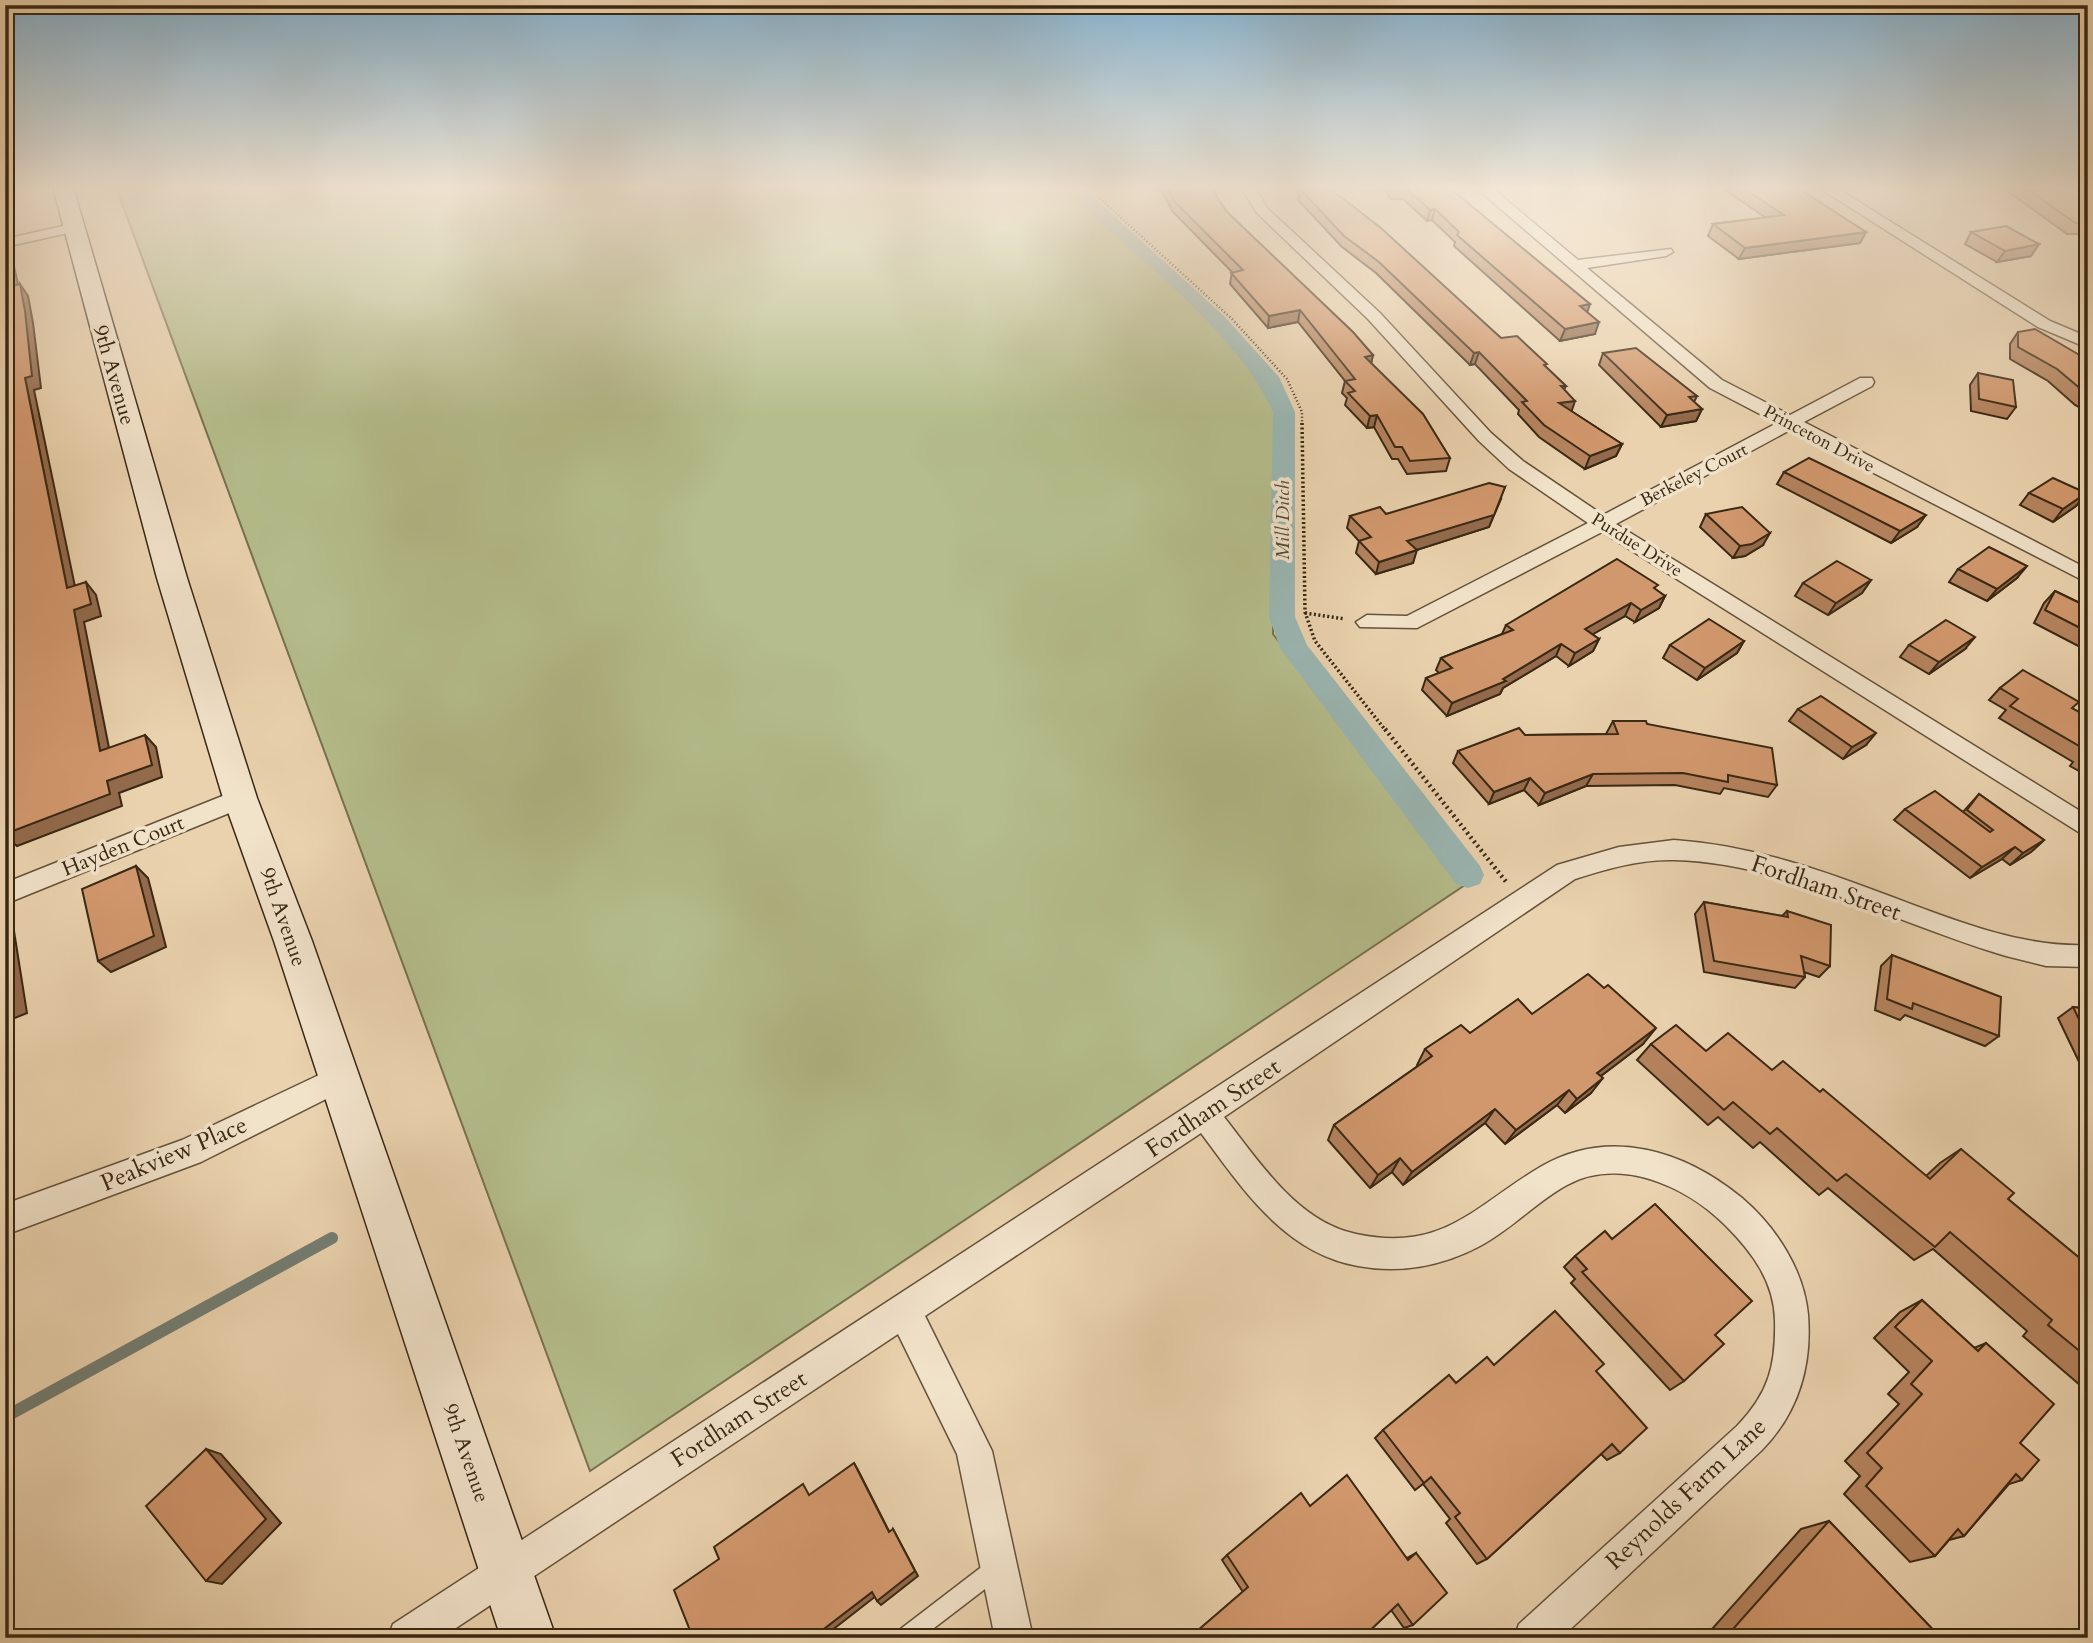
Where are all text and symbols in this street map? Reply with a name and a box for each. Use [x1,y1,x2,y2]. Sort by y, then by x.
street label: 9th Avenue [86,322,142,428]
street label: Princeton Drive [1759,399,1879,479]
street label: Berkeley Court [1636,437,1752,513]
water label: Mill Ditch [1270,480,1296,560]
street label: Purdue Drive [1587,507,1687,583]
street label: Hayden Court [58,808,189,884]
street label: Fordham Street [1747,847,1906,929]
street label: 9th Avenue [253,864,313,970]
street label: Fordham Street [1139,1050,1287,1165]
street label: Peakview Place [96,1108,252,1200]
street label: Fordham Street [665,1362,814,1475]
street label: 9th Avenue [436,1400,496,1506]
street label: Reynolds Farm Lane [1598,1411,1774,1577]

